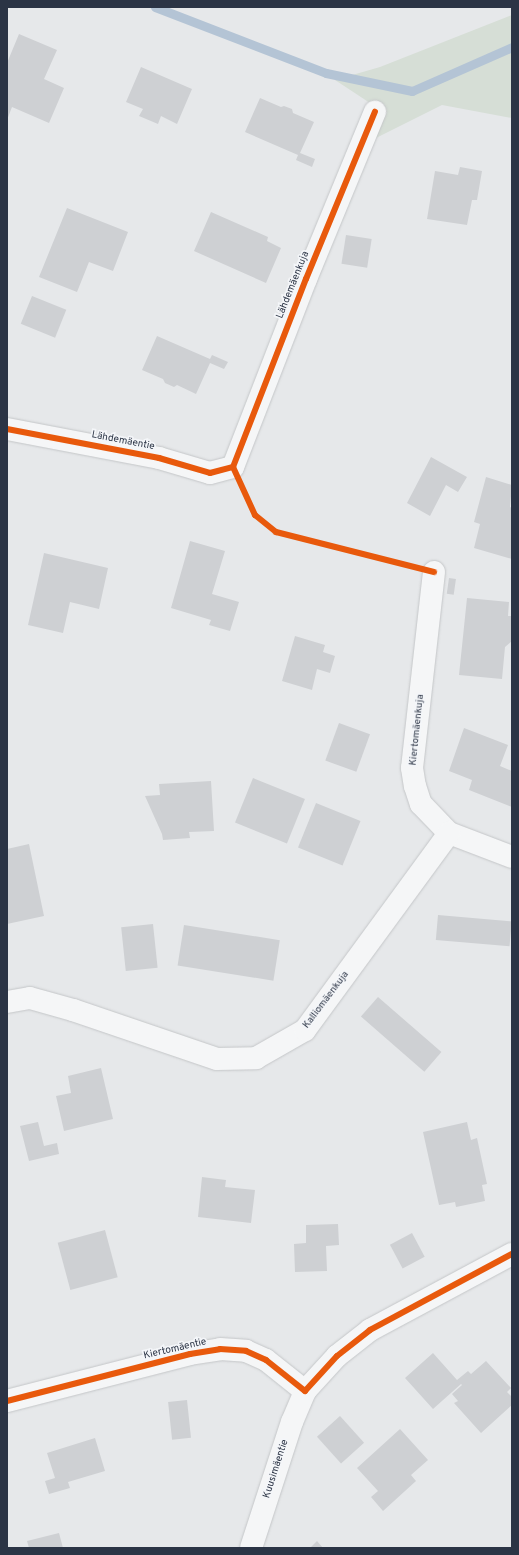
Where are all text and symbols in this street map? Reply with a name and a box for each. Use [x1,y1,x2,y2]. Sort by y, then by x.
street label: Lähdemäenkuja [274,250,312,320]
street label: Lähdemäentie [90,429,156,453]
street label: Kiertomäenkuja [407,694,427,766]
street label: Kalliomäenkuja [301,969,351,1031]
street label: Kiertomäentie [142,1336,208,1362]
street label: Kuusimäentie [261,1438,291,1500]

